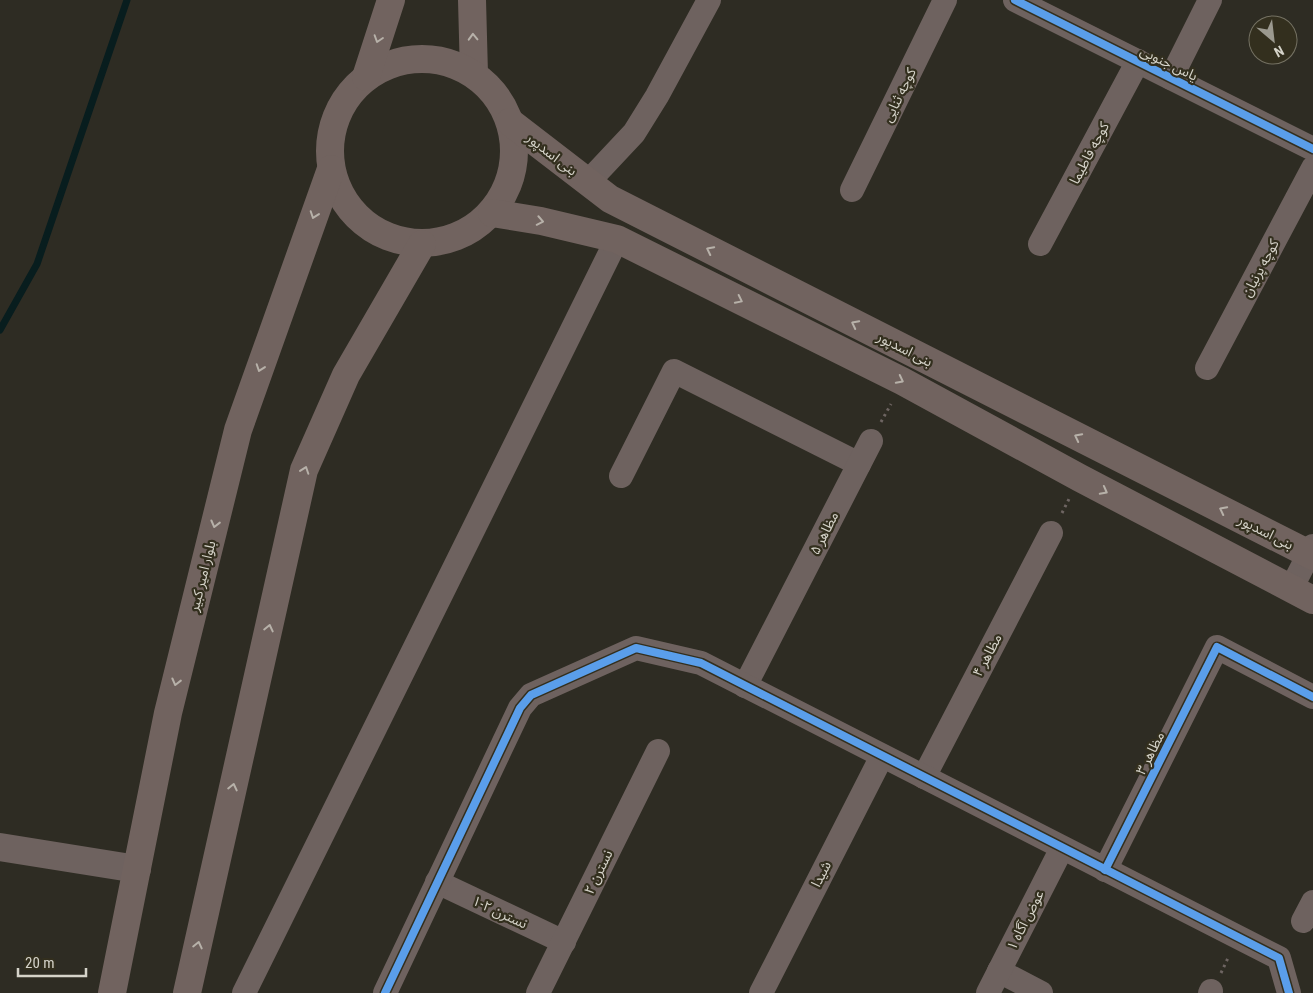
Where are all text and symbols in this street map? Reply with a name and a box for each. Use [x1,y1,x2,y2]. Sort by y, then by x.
north arrow [1248,15,1298,65]
one-way arrow [468,33,478,40]
one-way arrow [374,34,384,42]
street label: یاس جنوبی [1137,42,1200,85]
text: N [1272,42,1287,61]
street label: کوچه ثنایی [879,65,921,126]
street label: کوچه فاطیما [1066,119,1114,188]
street label: بنی اسدپور [521,129,581,181]
one-way arrow [310,210,320,219]
one-way arrow [535,216,544,226]
street label: کوچه پرنیان [1238,236,1284,300]
one-way arrow [706,246,715,256]
one-way arrow [733,293,742,303]
one-way arrow [851,320,860,330]
street label: بنی اسدپور [873,328,935,372]
one-way arrow [256,363,266,372]
one-way arrow [895,374,904,384]
one-way arrow [1074,433,1083,443]
one-way arrow [299,466,309,475]
one-way arrow [1099,485,1108,495]
one-way arrow [1219,506,1228,516]
street label: مظاهر ۵ [806,509,843,558]
street label: بنی اسدپور [1234,511,1296,555]
one-way arrow [210,519,221,528]
street label: بلوار امیر کبیر [185,539,220,614]
one-way arrow [263,624,274,633]
street label: مظاهر ۴ [969,631,1006,680]
one-way arrow [171,677,182,686]
street label: مظاهر ۳ [1132,729,1169,778]
one-way arrow [228,782,238,791]
street label: نسترن ۲ [580,847,617,897]
street label: شیدا [808,858,834,890]
street label: عوض آگاه ۱ [1003,887,1048,953]
street label: نسترن ۲-۱ [470,892,530,933]
one-way arrow [192,941,203,950]
scale bar [18,946,85,978]
text: 20 m [25,954,55,972]

